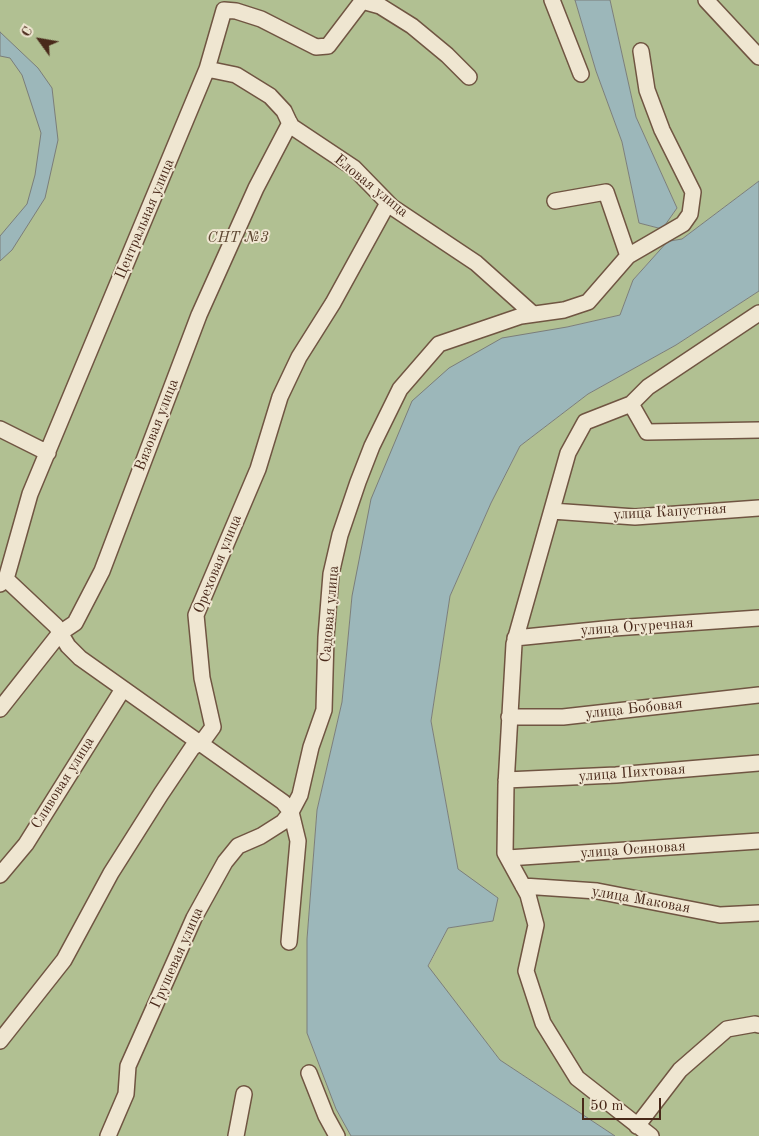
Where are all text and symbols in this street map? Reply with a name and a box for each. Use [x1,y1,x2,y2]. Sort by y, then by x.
north arrow [15,15,65,65]
text: С [19,24,36,40]
street label: Еловая улица [330,151,412,221]
street label: Центральная улица [111,156,179,282]
park label: СНТ №3 [207,229,269,247]
street label: Вязовая улица [131,376,183,474]
street label: улица Капустная [613,500,727,524]
street label: Ореховая улица [190,512,246,616]
street label: Садовая улица [317,565,343,663]
street label: улица Огуречная [580,614,694,640]
street label: улица Бобовая [584,695,684,723]
street label: Сливовая улица [27,734,99,832]
street label: улица Пихтовая [578,760,686,786]
street label: улица Осиновая [580,837,686,863]
street label: улица Маковая [590,882,692,918]
street label: Грушевая улица [147,905,207,1011]
scale bar [584,1088,663,1120]
text: 50 m [590,1099,624,1114]

